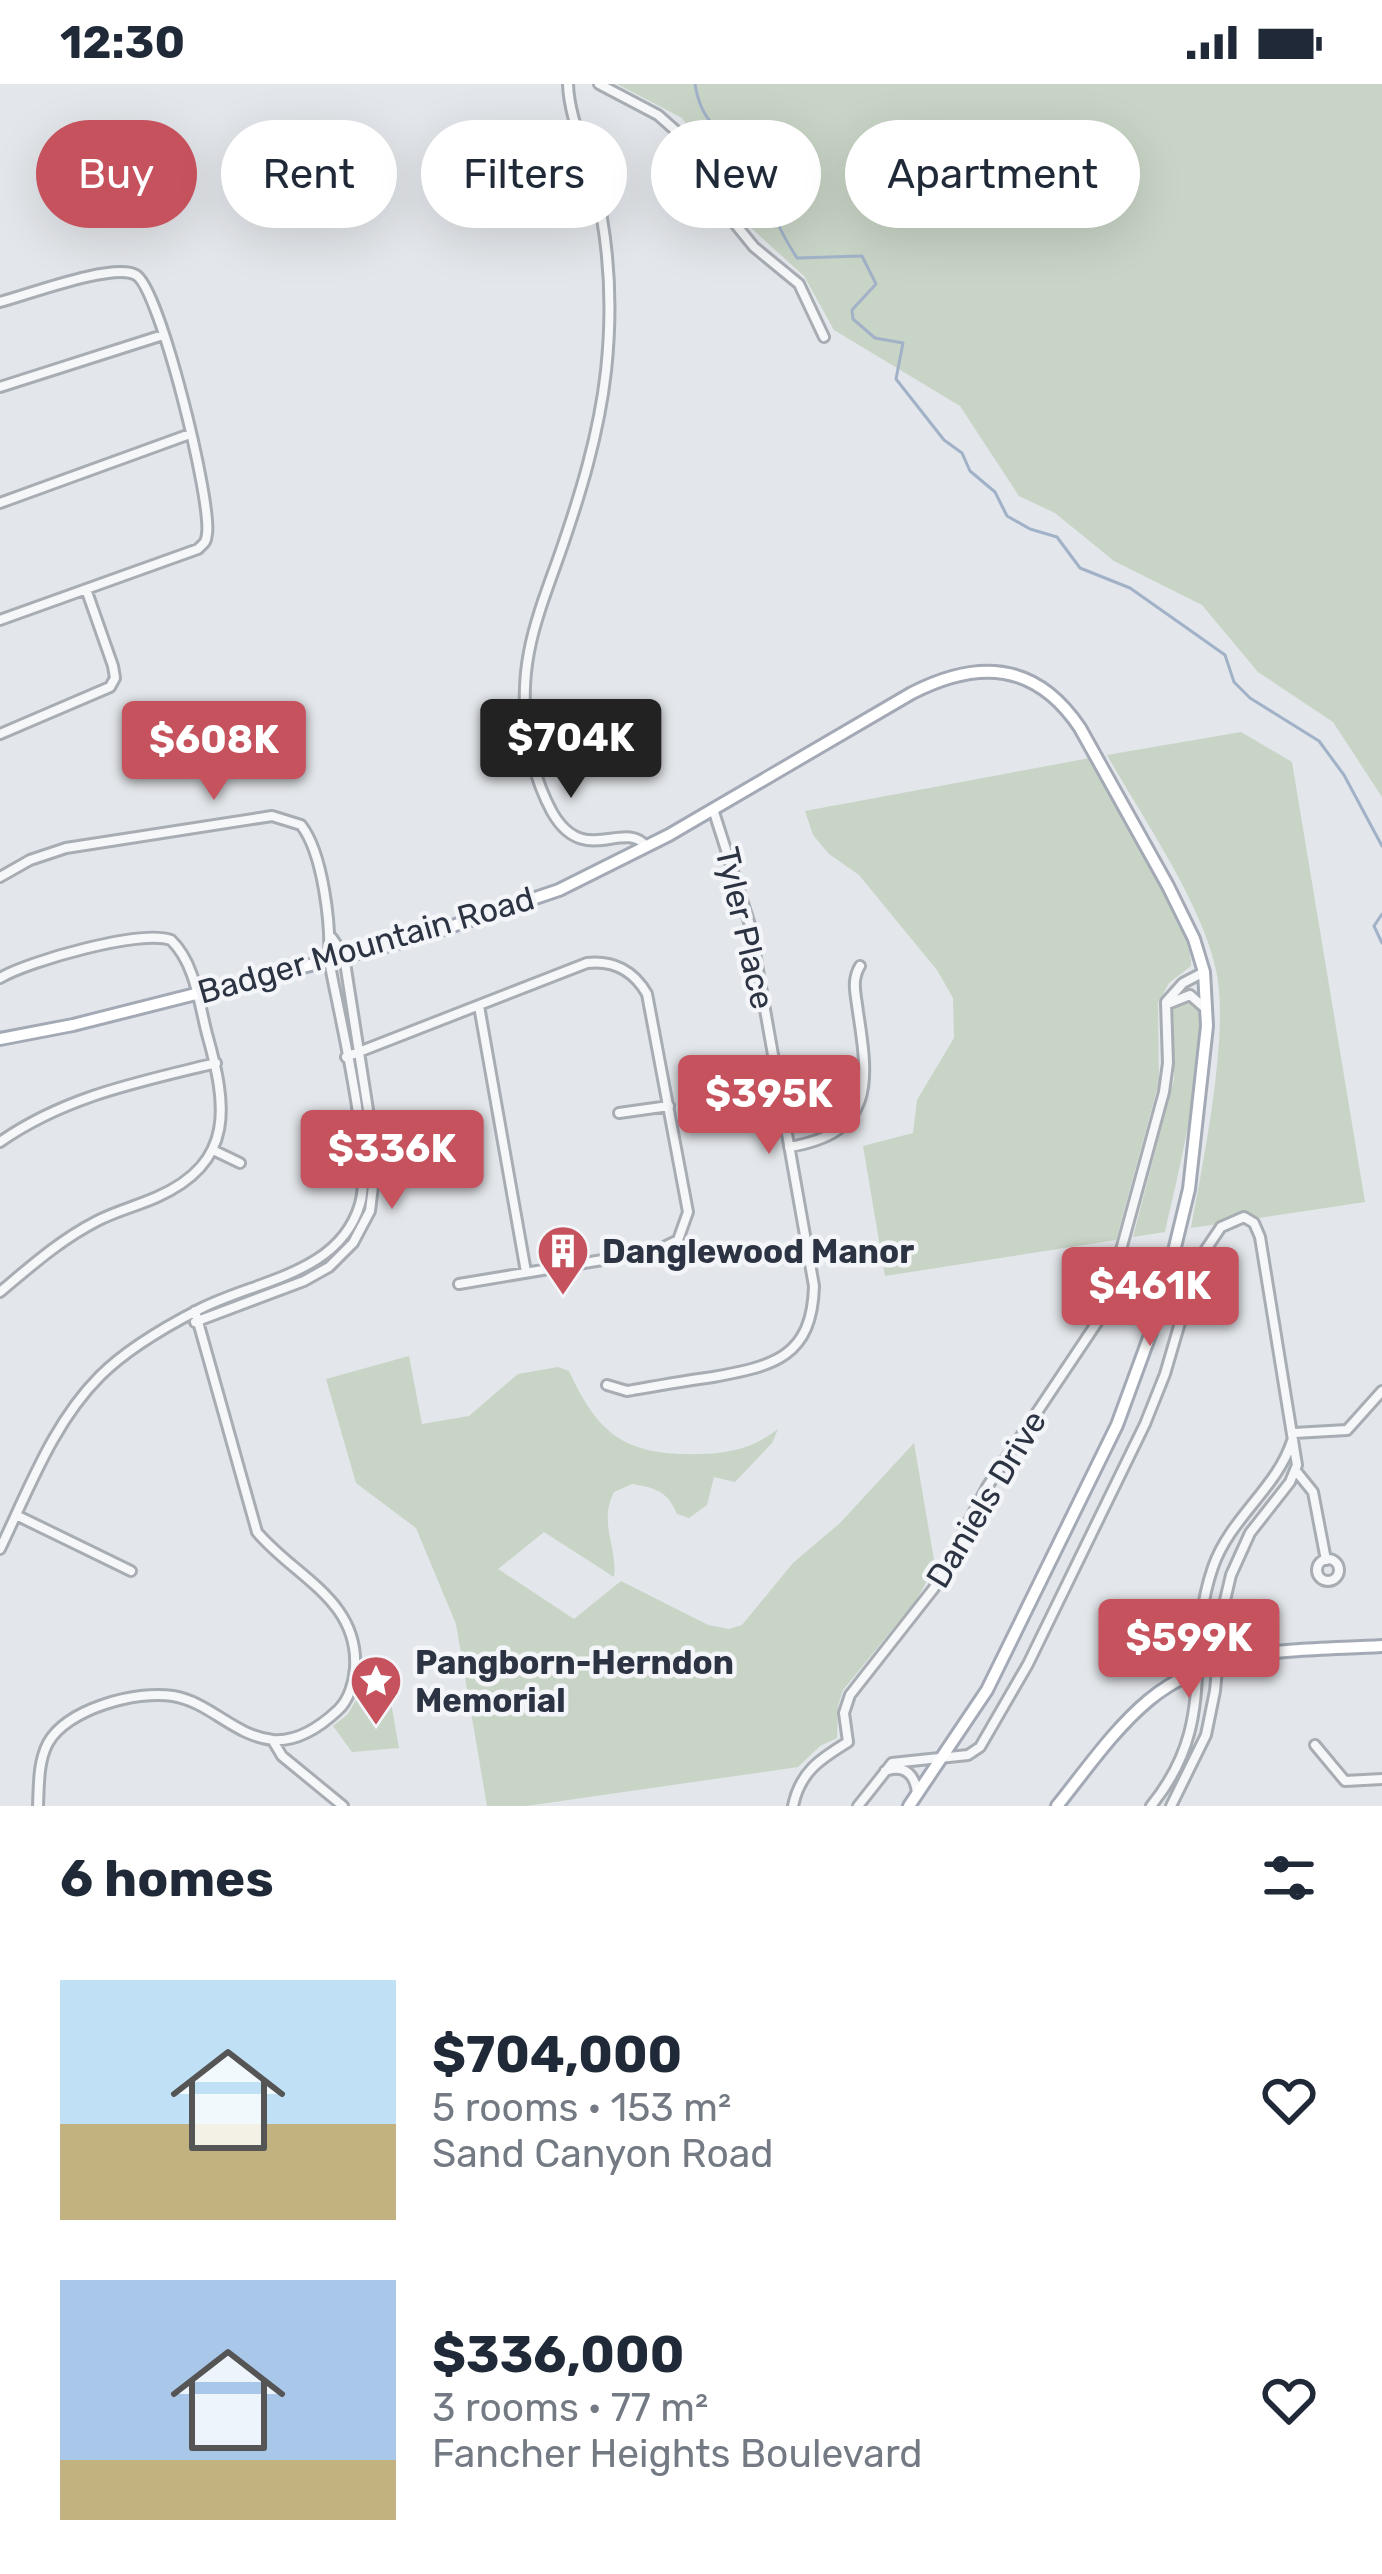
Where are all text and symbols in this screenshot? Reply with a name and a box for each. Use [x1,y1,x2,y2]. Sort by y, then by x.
text: 12:30 [60,16,185,69]
chip: Buy [36,120,197,228]
chip: Rent [221,120,397,228]
chip: Filters [421,120,627,228]
chip: New [651,120,821,228]
chip: Apartment [845,120,1140,228]
pin: $704K [487,699,655,801]
pin: $608K [130,701,298,803]
text: $704K [507,715,635,761]
text: $608K [149,717,279,763]
street label: Tyler Place [707,843,783,1013]
street label: Badger Mountain Road [193,878,539,1012]
pin: $395K [685,1055,853,1157]
text: $395K [705,1071,833,1117]
pin: $336K [308,1110,476,1212]
text: $336K [328,1126,456,1172]
building icon: Danglewood Manor [535,1223,591,1297]
place label: Danglewood Manor [602,1232,914,1271]
pin: $461K [1066,1247,1234,1349]
text: $461K [1089,1263,1211,1309]
street label: Daniels Drive [918,1403,1054,1595]
pin: $599K [1105,1599,1273,1701]
text: $599K [1125,1615,1253,1661]
place label: Pangborn-Herndon Memorial [415,1643,734,1720]
place icon: Pangborn-Herndon Memorial [348,1653,404,1727]
icon: filters [1256,1845,1322,1911]
text: 6 homes [60,1848,274,1909]
text: $704,000 [432,2024,682,2085]
icon: home [156,2028,300,2172]
icon: heart [1256,2067,1322,2133]
text: 5 rooms · 153 m² [432,2085,731,2131]
text: Sand Canyon Road [432,2131,774,2177]
text: $336,000 [432,2324,684,2385]
icon: home [156,2328,300,2472]
icon: heart [1256,2367,1322,2433]
text: 3 rooms · 77 m² [432,2385,708,2431]
text: Fancher Heights Boulevard [432,2431,923,2477]

